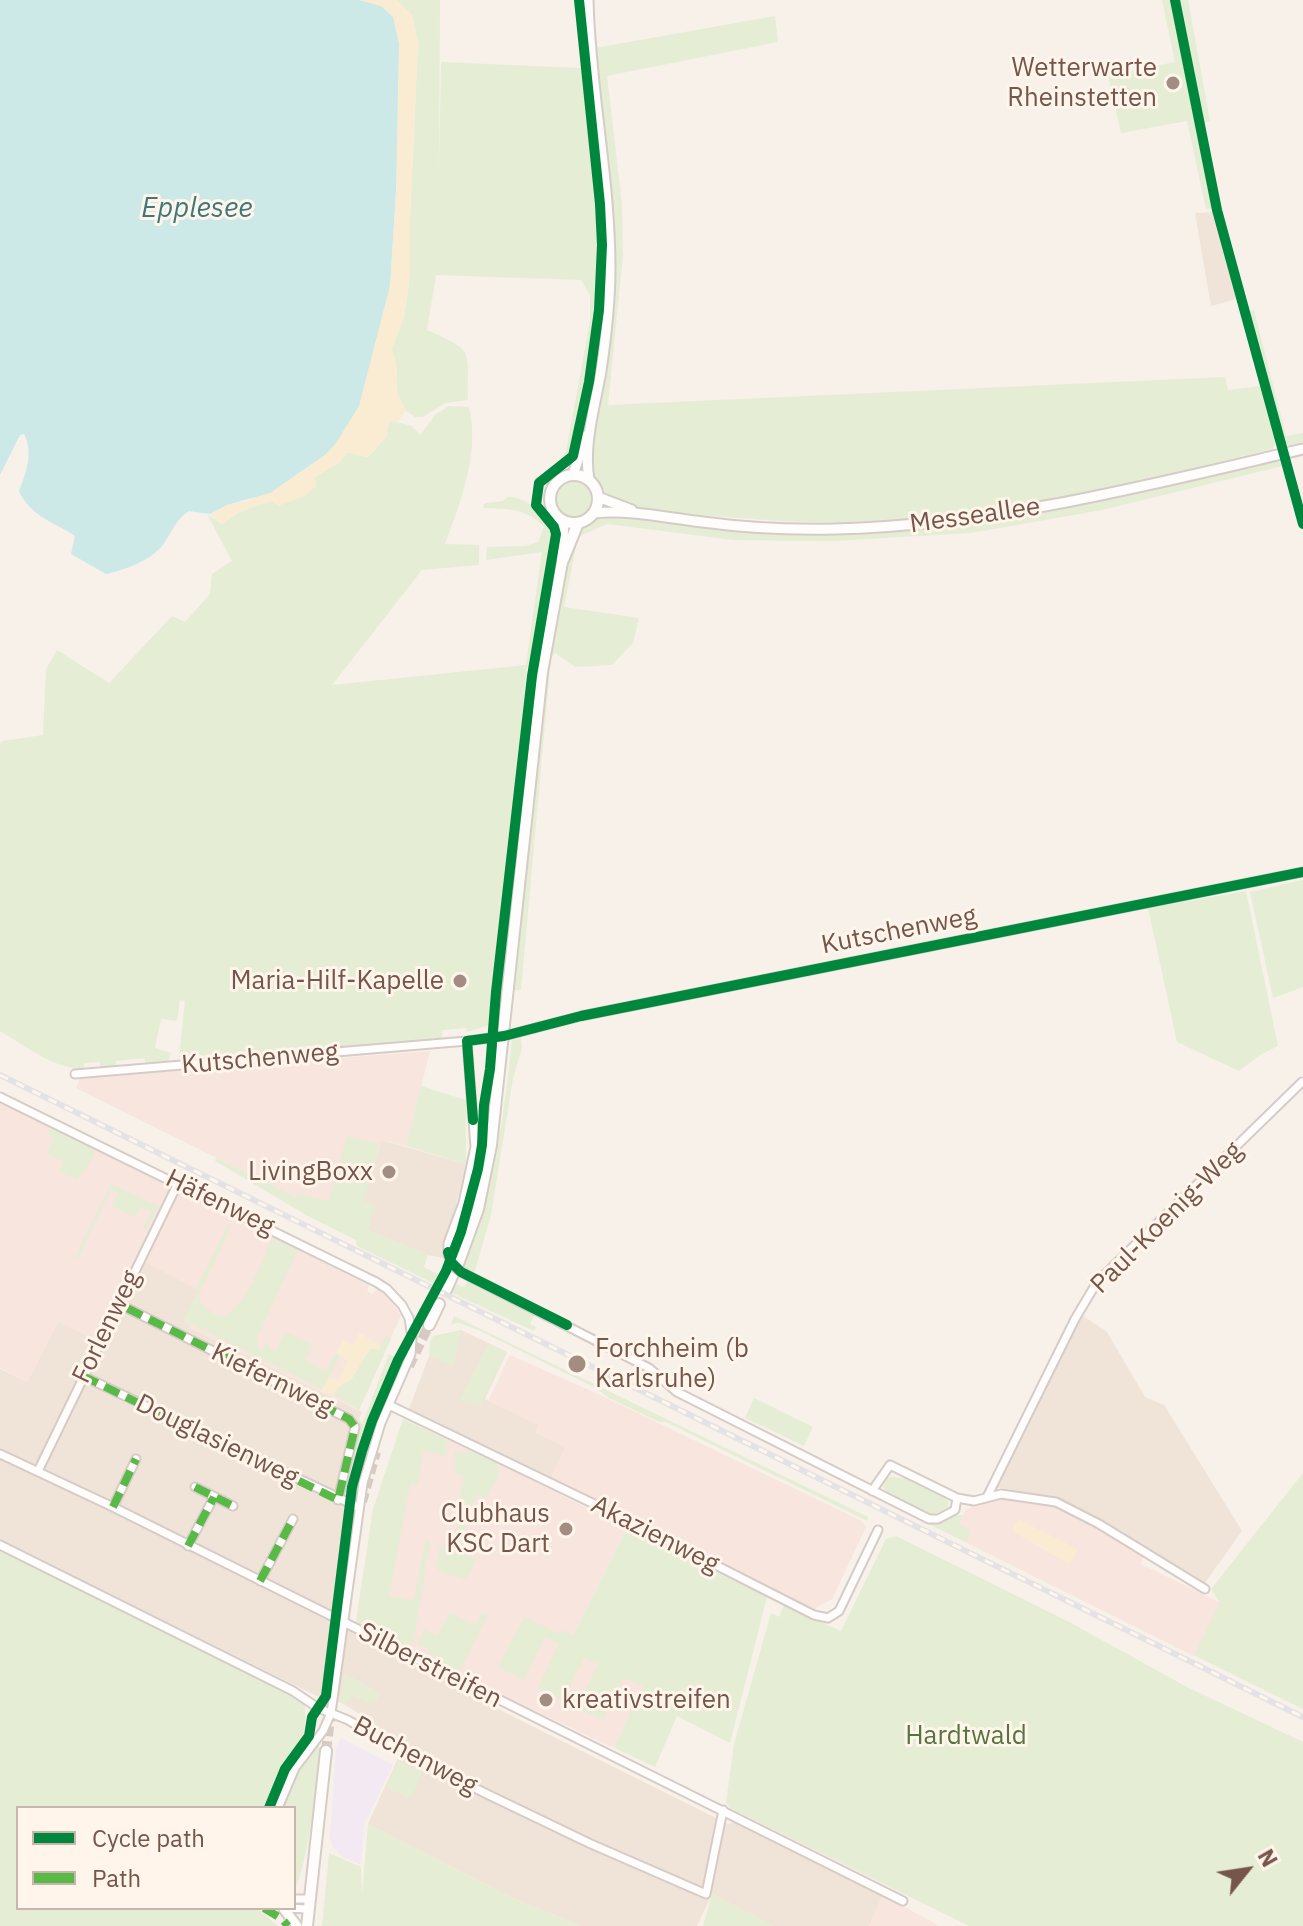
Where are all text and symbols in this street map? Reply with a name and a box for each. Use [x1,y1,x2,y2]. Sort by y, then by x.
place label: Wetterwarte Rheinstetten [1007,52,1157,114]
marker: Wetterwarte Rheinstetten [1164,74,1182,92]
water label: Epplesee [141,192,253,226]
street label: Messeallee [908,491,1042,541]
street label: Kutschenweg [819,901,979,961]
place label: Maria-Hilf-Kapelle [230,965,444,997]
marker: Maria-Hilf-Kapelle [451,972,469,990]
street label: Kutschenweg [180,1037,340,1081]
street label: Paul-Koenig-Weg [1085,1136,1249,1300]
place label: LivingBoxx [248,1156,373,1188]
street label: Häfenweg [160,1163,280,1243]
marker: LivingBoxx [380,1163,398,1181]
street label: Forlenweg [66,1265,148,1389]
place label: Forchheim (b Karlsruhe) [595,1333,749,1394]
street label: Kiefernweg [206,1337,338,1423]
marker: Forchheim (b Karlsruhe) [566,1353,588,1375]
street label: Douglasienweg [130,1388,304,1494]
street label: Akazienweg [586,1489,724,1581]
place label: Clubhaus KSC Dart [441,1498,550,1560]
marker: Clubhaus KSC Dart [557,1520,575,1538]
street label: Silberstreifen [353,1617,507,1715]
place label: kreativstreifen [562,1684,731,1716]
marker: kreativstreifen [537,1691,555,1709]
street label: Buchenweg [347,1710,483,1802]
park label: Hardtwald [905,1720,1027,1752]
legend [16,1806,296,1910]
text: Cycle path [92,1822,205,1854]
north arrow [1207,1830,1287,1910]
text: N [1252,1844,1285,1872]
text: Path [92,1862,141,1894]

